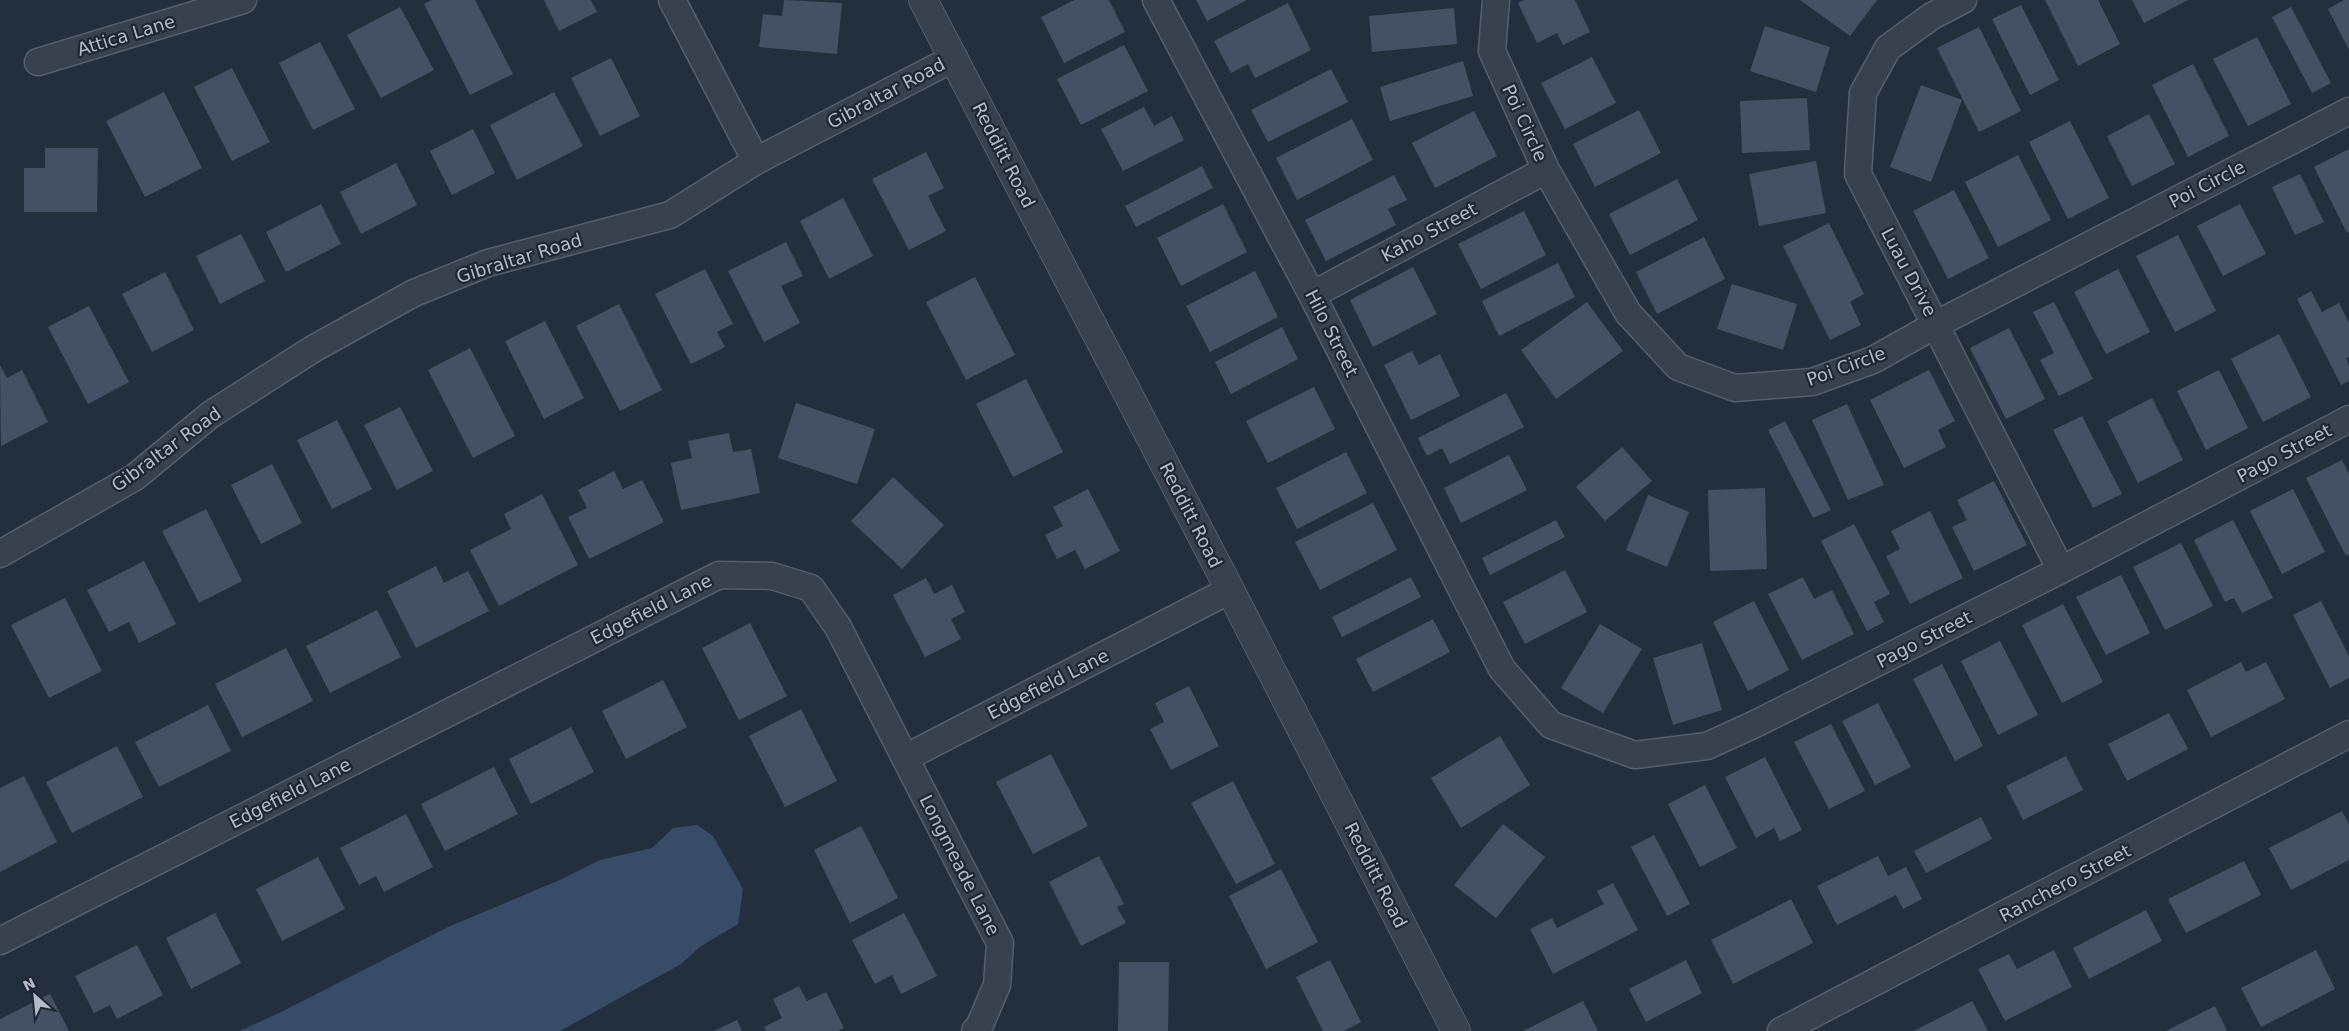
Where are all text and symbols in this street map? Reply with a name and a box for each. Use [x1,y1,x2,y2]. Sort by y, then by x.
street label: Attica Lane [74,10,178,60]
street label: Gibraltar Road [824,53,948,133]
street label: Poi Circle [1498,81,1552,165]
street label: Redditt Road [968,99,1040,211]
street label: Poi Circle [2165,156,2249,212]
street label: Kaho Street [1378,198,1480,266]
street label: Luau Drive [1877,224,1941,320]
street label: Gibraltar Road [454,229,584,287]
street label: Hilo Street [1301,286,1363,380]
street label: Poi Circle [1804,342,1888,390]
street label: Gibraltar Road [107,402,225,496]
street label: Pago Street [2233,419,2335,487]
street label: Redditt Road [1155,459,1227,571]
street label: Edgefield Lane [587,569,715,649]
street label: Pago Street [1873,606,1975,672]
street label: Edgefield Lane [984,644,1112,724]
street label: Edgefield Lane [226,753,354,833]
street label: Longmeade Lane [915,791,1005,939]
street label: Redditt Road [1340,819,1412,931]
street label: Ranchero Street [1996,840,2134,926]
north arrow [10,971,60,1021]
text: N [20,975,38,994]

